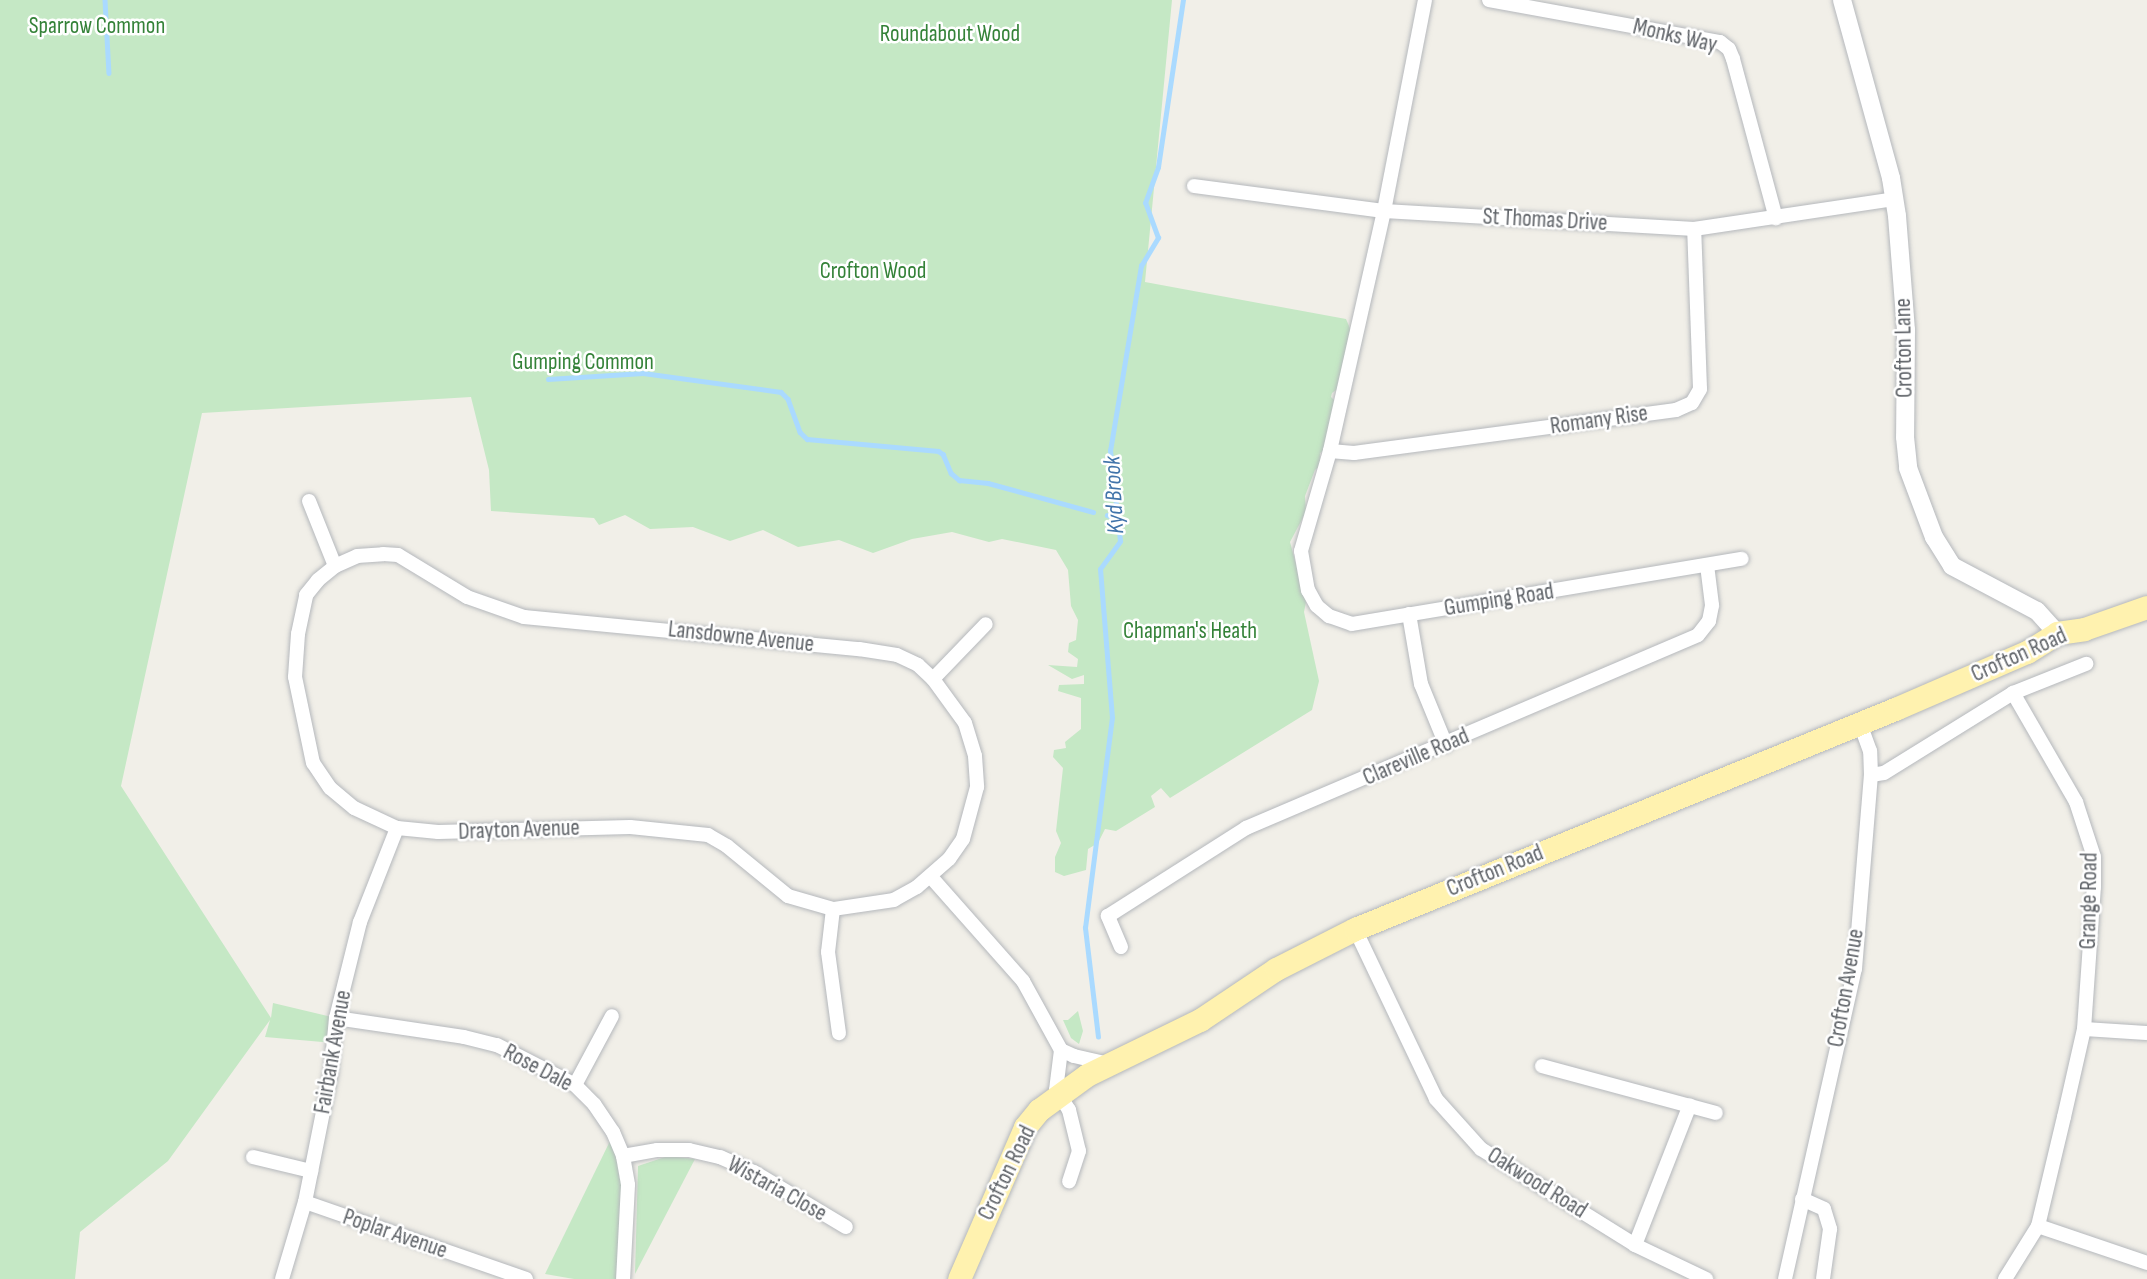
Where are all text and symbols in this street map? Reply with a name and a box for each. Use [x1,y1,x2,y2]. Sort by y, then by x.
park label: Sparrow Common [29,12,165,40]
street label: Monks Way [1630,13,1720,59]
park label: Roundabout Wood [880,20,1020,48]
street label: St Thomas Drive [1482,203,1608,237]
park label: Crofton Wood [820,257,926,285]
street label: Crofton Lane [1889,298,1919,398]
park label: Gumping Common [512,348,654,376]
street label: Romany Rise [1548,399,1650,441]
water label: Kyd Brook [1098,455,1130,535]
street label: Gumping Road [1442,578,1556,622]
street label: Lansdowne Avenue [667,616,815,658]
park label: Chapman's Heath [1123,617,1257,645]
street label: Crofton Road [1967,622,2071,688]
street label: Clareville Road [1359,722,1473,792]
street label: Drayton Avenue [458,814,580,846]
street label: Crofton Road [1443,839,1547,903]
street label: Grange Road [2074,852,2104,950]
street label: Crofton Avenue [1822,927,1870,1049]
street label: Fairbank Avenue [309,988,357,1116]
street label: Rose Dale [499,1038,577,1098]
street label: Crofton Road [972,1121,1042,1225]
street label: Oakwood Road [1482,1142,1592,1224]
street label: Wistaria Close [723,1150,831,1228]
street label: Poplar Avenue [339,1203,451,1265]

